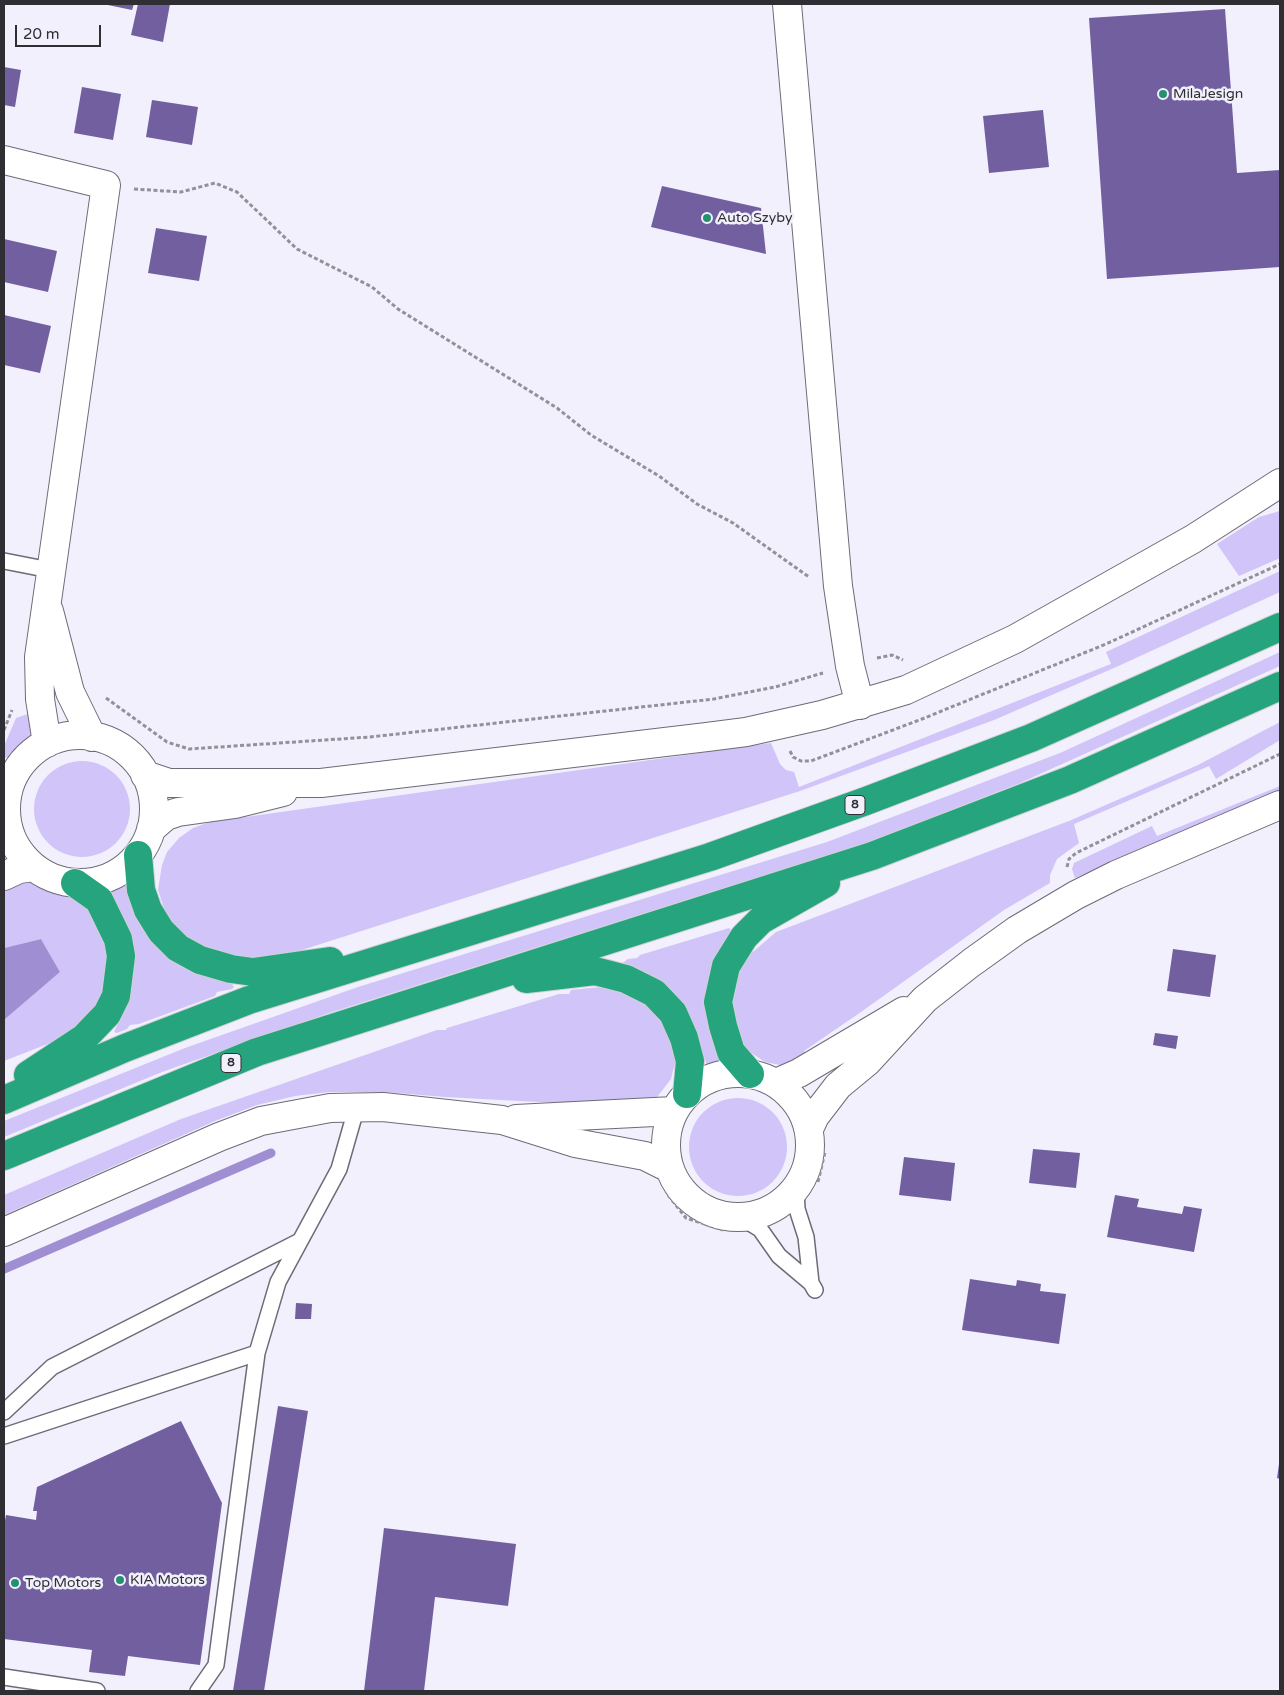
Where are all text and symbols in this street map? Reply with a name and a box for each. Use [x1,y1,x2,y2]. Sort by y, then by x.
scale bar [18,15,104,47]
text: 20 m [23,25,60,43]
place label: MilaJesign [1173,86,1243,102]
marker: MilaJesign [1157,88,1169,100]
place label: Auto Szyby [717,210,793,226]
marker: Auto Szyby [701,212,713,224]
road number: 8 [845,796,865,814]
road number: 8 [221,1054,241,1072]
place label: KIA Motors [130,1572,205,1588]
marker: KIA Motors [114,1574,126,1586]
place label: Top Motors [25,1575,101,1591]
marker: Top Motors [9,1577,21,1589]

